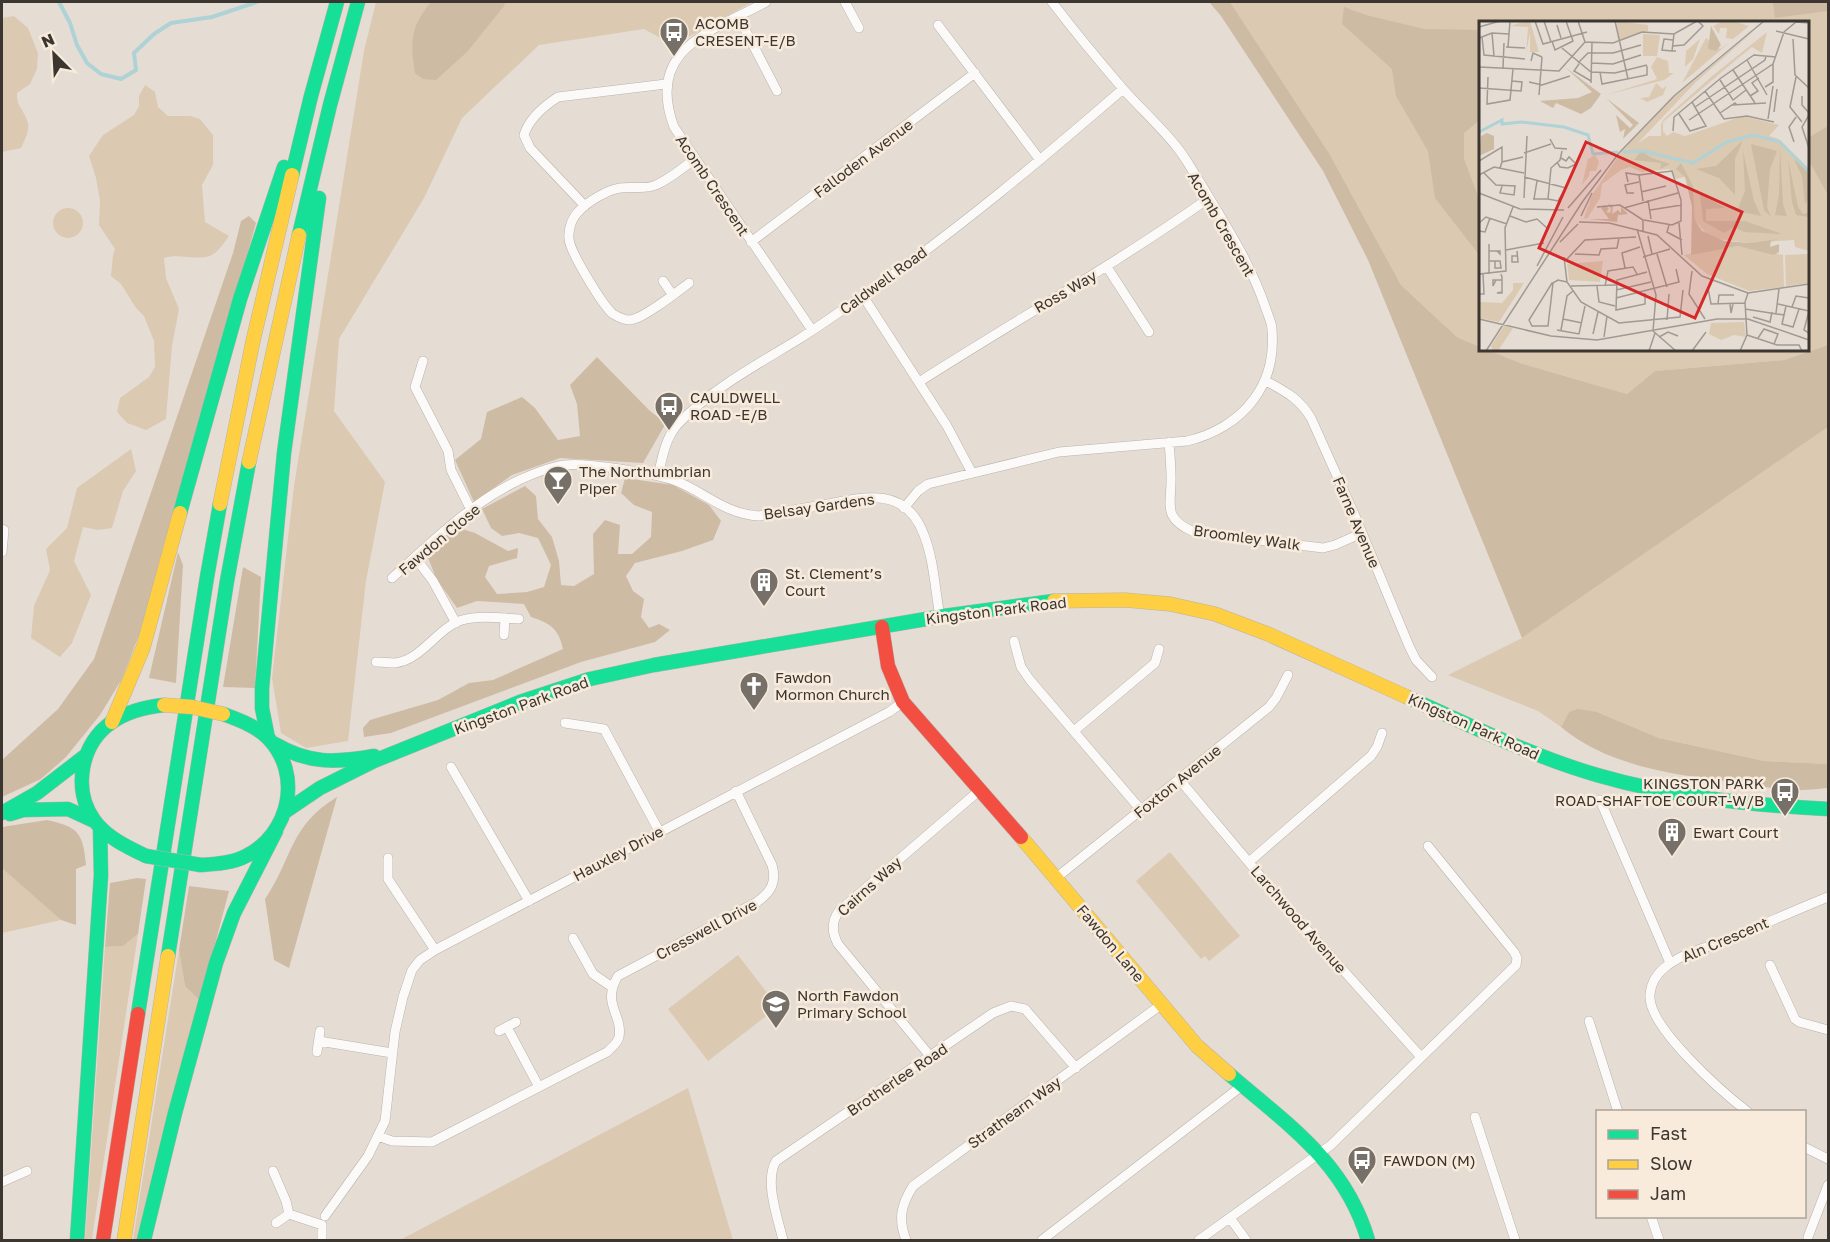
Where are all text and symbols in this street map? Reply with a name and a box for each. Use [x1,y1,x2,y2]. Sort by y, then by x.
place label: ACOMB CRESENT-E/B [695,14,796,49]
bus stop icon: ACOMB CRESENT-E/B [658,16,690,58]
inset map [1479,21,1809,351]
north arrow [24,24,84,84]
text: N [38,29,58,52]
street label: Falloden Avenue [810,115,916,201]
street label: Acomb Crescent [673,131,753,239]
street label: Acomb Crescent [1185,168,1259,280]
street label: Caldwell Road [836,242,930,318]
street label: Ross Way [1031,266,1100,316]
place label: CAULDWELL ROAD -E/B [690,388,780,423]
bus stop icon: CAULDWELL ROAD -E/B [653,390,685,432]
place label: The Northumbrian Piper [579,462,711,497]
bar icon: The Northumbrian Piper [542,464,574,506]
street label: Farne Avenue [1330,474,1384,571]
street label: Belsay Gardens [762,489,876,523]
street label: Fawdon Close [395,500,484,578]
street label: Broomley Walk [1192,521,1302,553]
place label: St. Clement’s Court [785,564,882,599]
building icon: St. Clement’s Court [748,566,780,608]
street label: Kingston Park Road [925,592,1067,628]
place label: Fawdon Mormon Church [775,668,890,703]
church icon: Fawdon Mormon Church [738,670,770,712]
street label: Kingston Park Road [451,672,591,738]
street label: Kingston Park Road [1406,689,1542,763]
street label: Foxton Avenue [1130,740,1224,822]
place label: KINGSTON PARK ROAD-SHAFTOE COURT-W/B [1555,774,1764,809]
bus stop icon: KINGSTON PARK ROAD-SHAFTOE COURT-W/B [1769,776,1801,818]
building icon: Ewart Court [1656,816,1688,858]
street label: Hauxley Drive [570,822,666,884]
place label: Ewart Court [1693,823,1779,841]
street label: Cairns Way [833,852,905,919]
street label: Larchwood Avenue [1248,862,1351,976]
street label: Cresswell Drive [652,895,760,963]
street label: Fawdon Lane [1073,901,1149,985]
street label: Aln Crescent [1679,913,1771,965]
place label: North Fawdon Primary School [797,986,907,1021]
school or university icon: North Fawdon Primary School [760,988,792,1030]
street label: Brotherlee Road [843,1039,951,1119]
street label: Strathearn Way [964,1072,1065,1152]
legend [1596,1110,1806,1218]
text: Fast [1650,1122,1687,1144]
bus stop icon: FAWDON (M) [1346,1144,1378,1186]
place label: FAWDON (M) [1383,1151,1476,1169]
text: Slow [1650,1152,1693,1174]
text: Jam [1650,1182,1686,1204]

